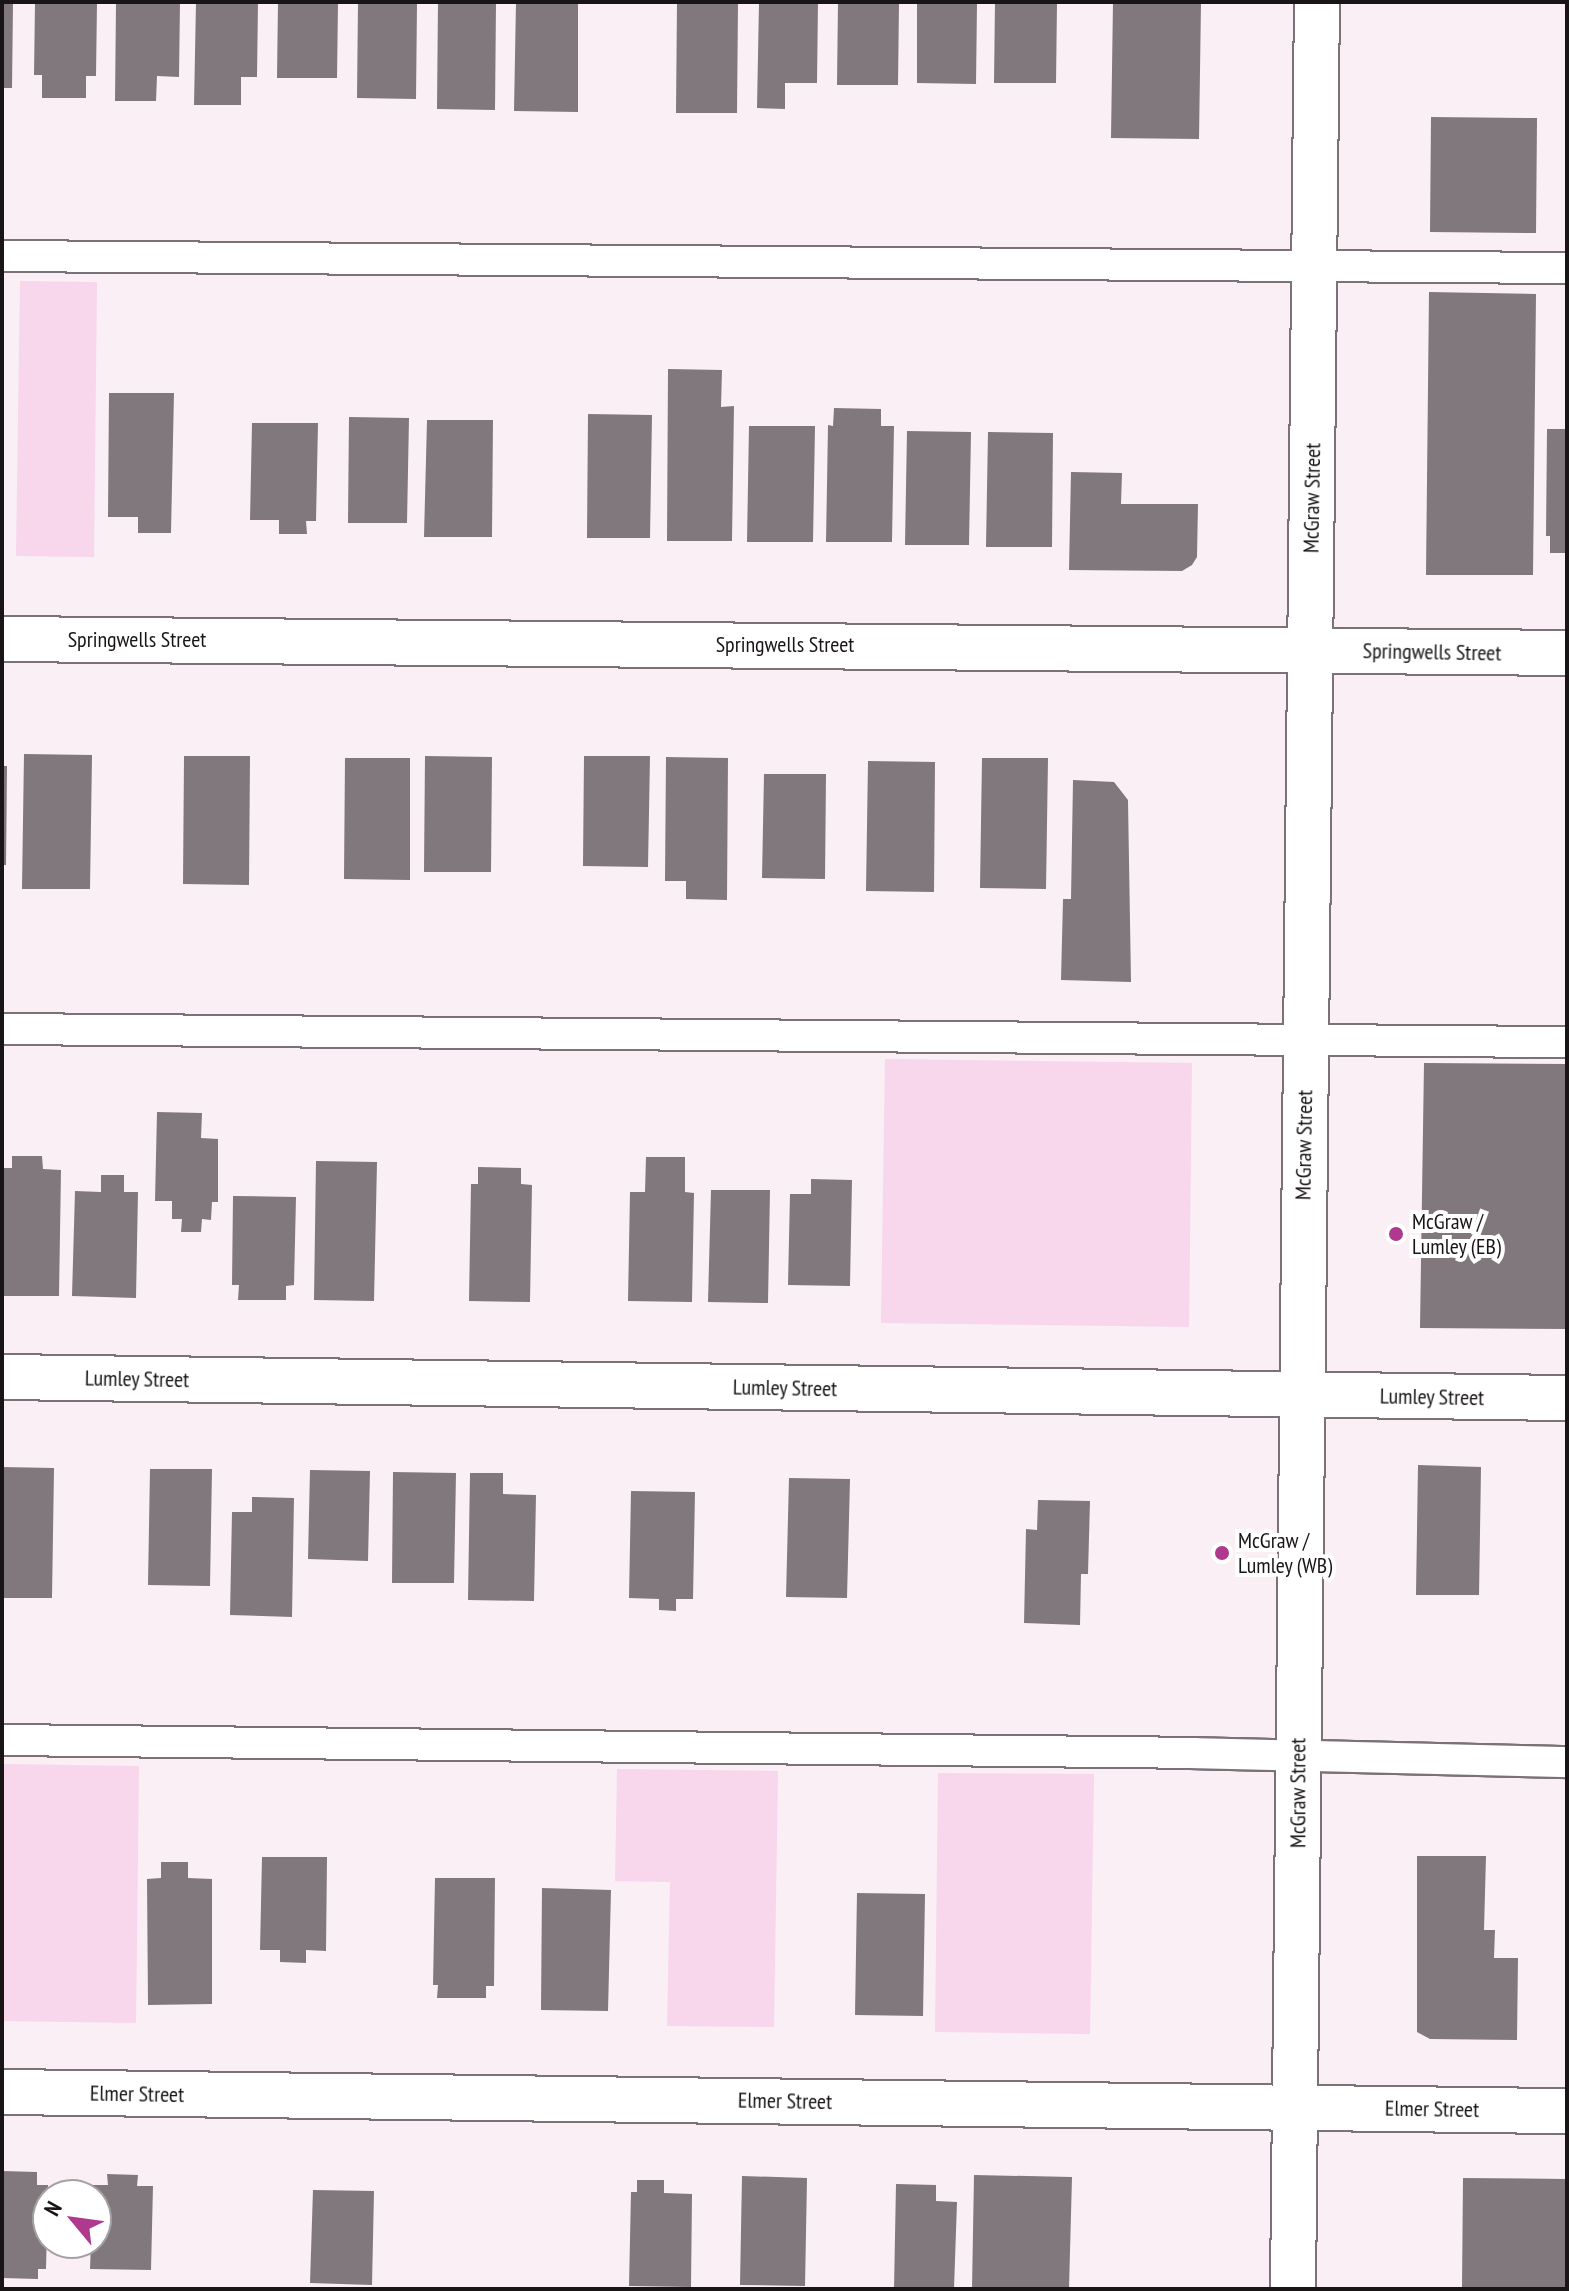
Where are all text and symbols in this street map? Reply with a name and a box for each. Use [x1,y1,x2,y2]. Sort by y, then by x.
street label: McGraw Street [1298,442,1326,554]
street label: Springwells Street [68,627,206,653]
street label: Springwells Street [716,632,854,658]
street label: Springwells Street [1362,638,1502,666]
street label: McGraw Street [1290,1089,1318,1201]
place label: McGraw / Lumley (EB) [1412,1208,1502,1260]
marker: McGraw / Lumley (EB) [1387,1225,1405,1243]
street label: Lumley Street [84,1365,190,1393]
street label: Lumley Street [732,1374,838,1402]
street label: Lumley Street [1379,1383,1485,1411]
place label: McGraw / Lumley (WB) [1238,1527,1333,1578]
marker: McGraw / Lumley (WB) [1213,1544,1231,1562]
street label: McGraw Street [1285,1738,1311,1848]
street label: Elmer Street [90,2080,184,2108]
street label: Elmer Street [738,2087,832,2115]
street label: Elmer Street [1385,2095,1479,2123]
north arrow [32,2179,112,2259]
text: N [38,2196,68,2220]

